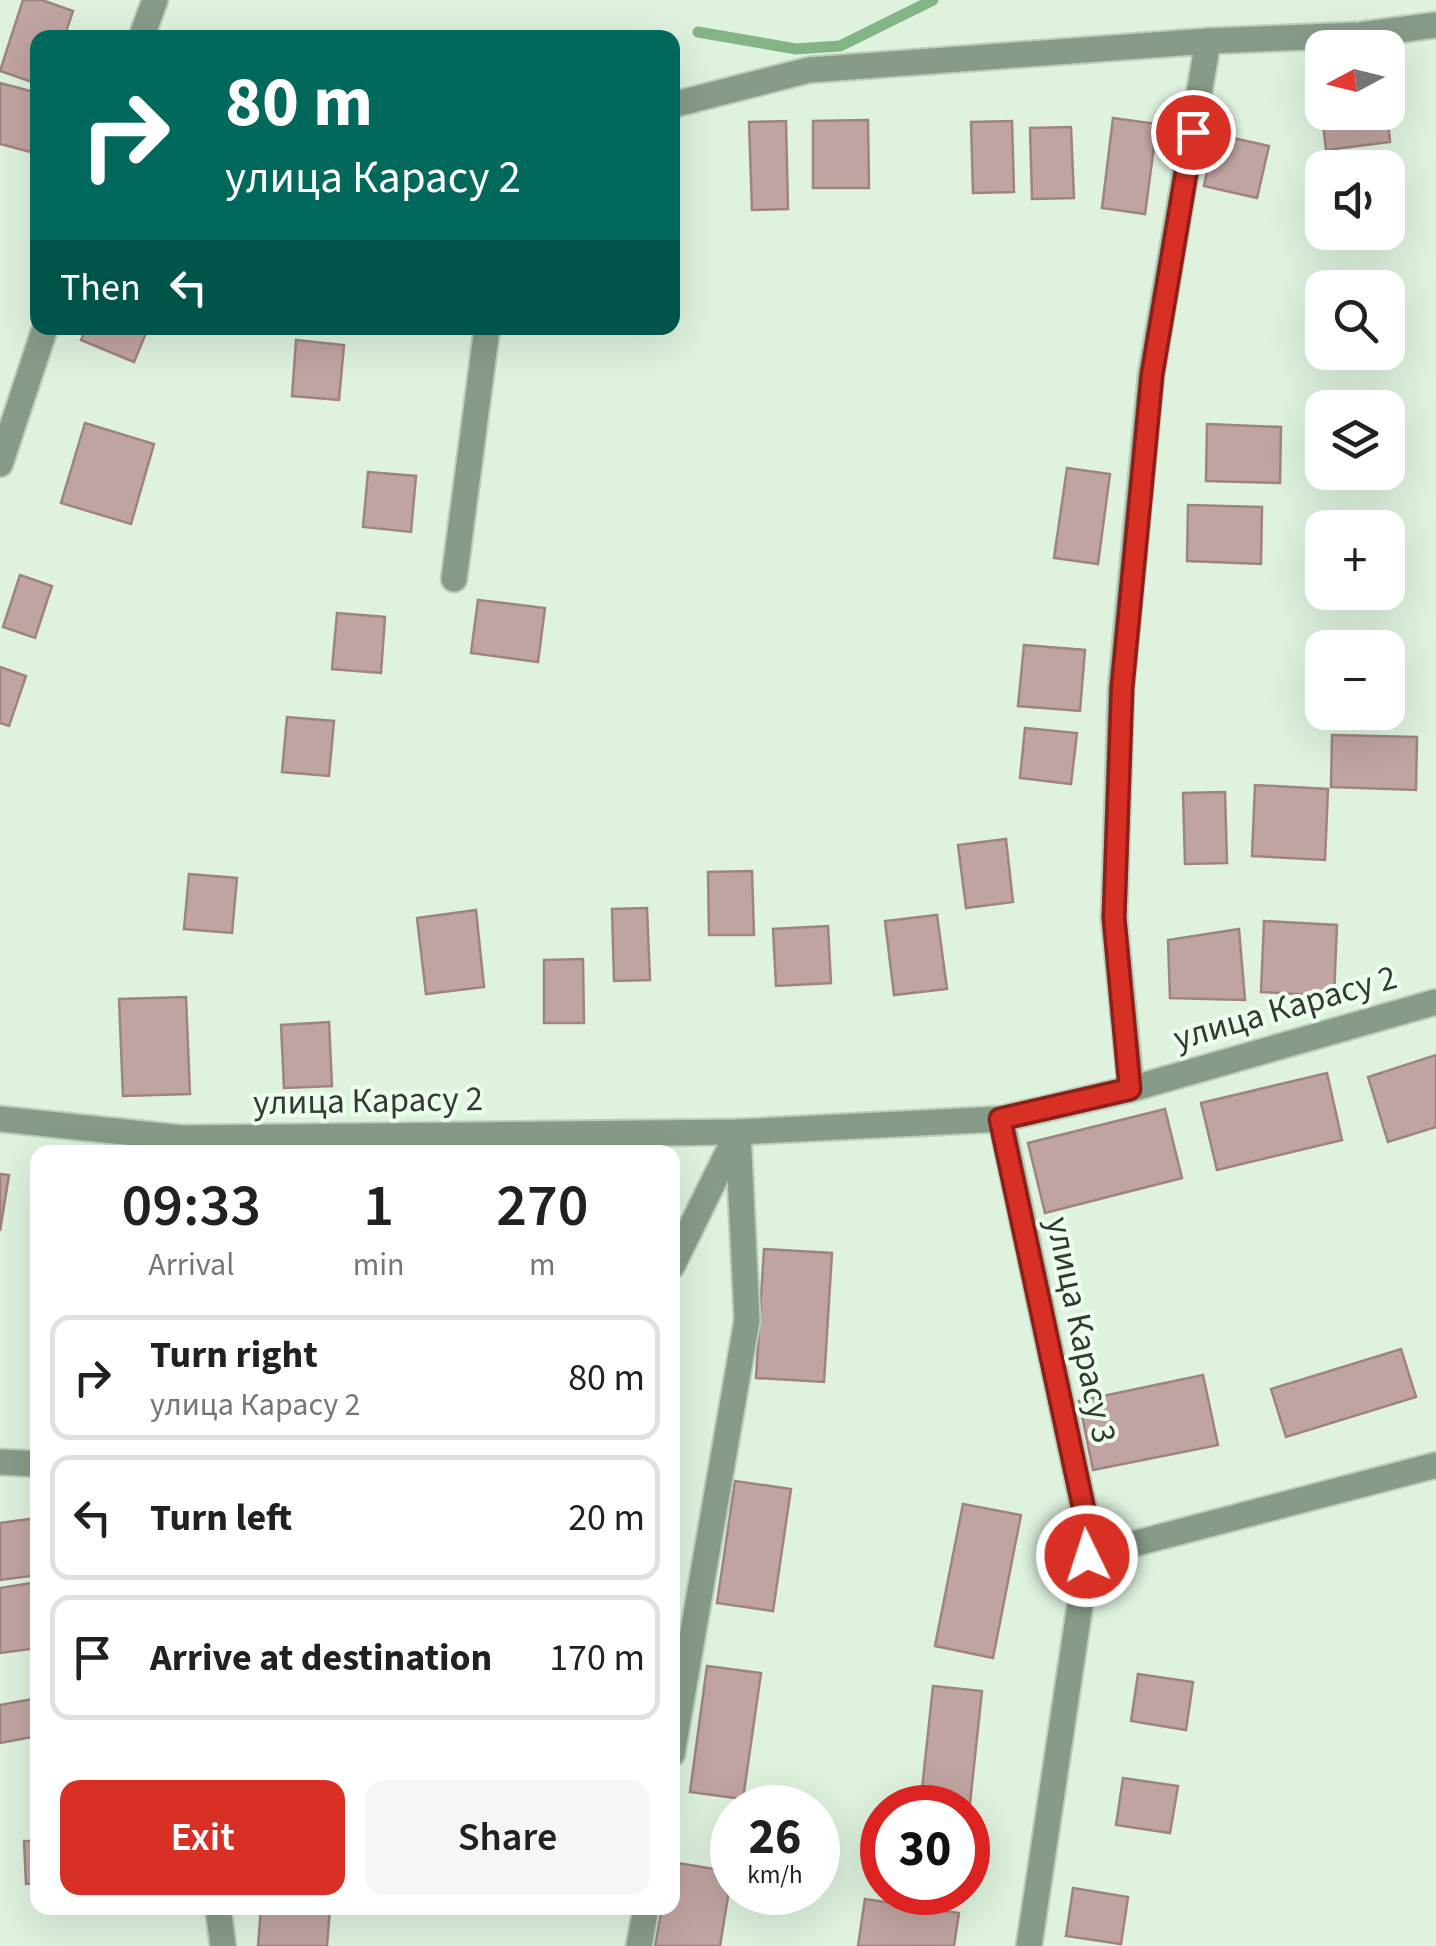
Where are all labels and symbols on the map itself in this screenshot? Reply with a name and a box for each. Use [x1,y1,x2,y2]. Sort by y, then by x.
north arrow [1305,30,1405,130]
pin [1151,90,1236,175]
street label: улица Карасу 2 [1167,952,1403,1064]
street label: улица Карасу 2 [253,1074,483,1128]
street label: улица Карасу 3 [1033,1212,1129,1448]
position arrow [1035,1504,1139,1608]
speed limit sign: 30 [860,1785,990,1915]

